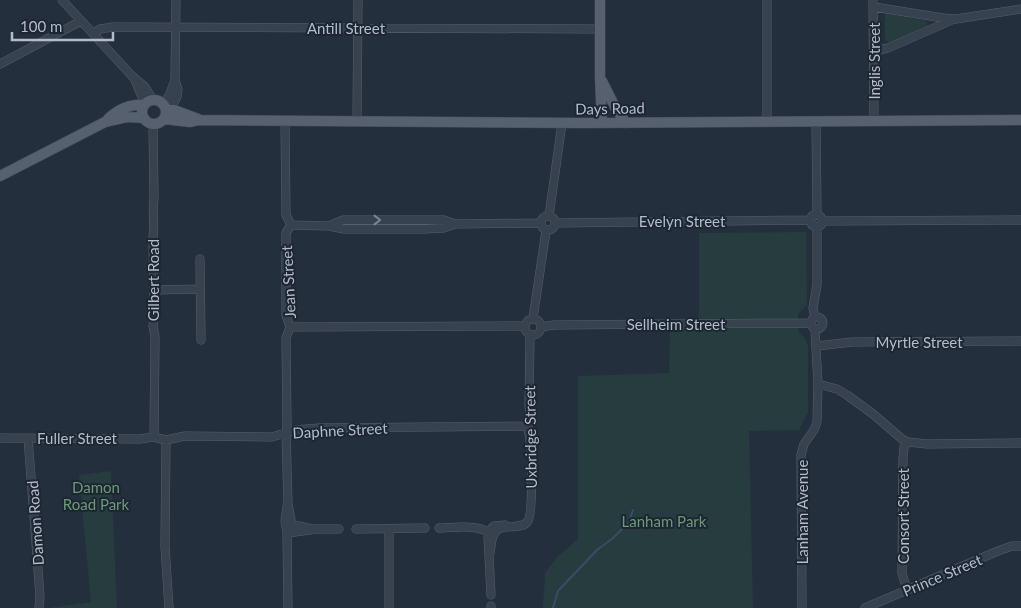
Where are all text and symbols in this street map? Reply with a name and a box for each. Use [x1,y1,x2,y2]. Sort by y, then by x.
scale bar [12,10,114,42]
text: 100 m [20,17,62,35]
street label: Antill Street [307,19,386,37]
street label: Inglis Street [865,22,883,100]
street label: Days Road [575,98,645,118]
street label: Evelyn Street [639,212,726,230]
one-way arrow [373,215,381,225]
street label: Gilbert Road [144,239,162,321]
street label: Jean Street [277,244,299,319]
street label: Sellheim Street [627,315,726,333]
street label: Myrtle Street [875,333,963,351]
street label: Uxbridge Street [520,385,540,489]
street label: Daphne Street [292,418,389,441]
street label: Fuller Street [37,429,118,447]
street label: Lanham Avenue [793,460,811,564]
street label: Consort Street [894,467,912,564]
park label: Damon Road Park [63,478,130,513]
street label: Damon Road [23,480,47,566]
park label: Lanham Park [622,512,707,530]
street label: Prince Street [900,550,985,600]

